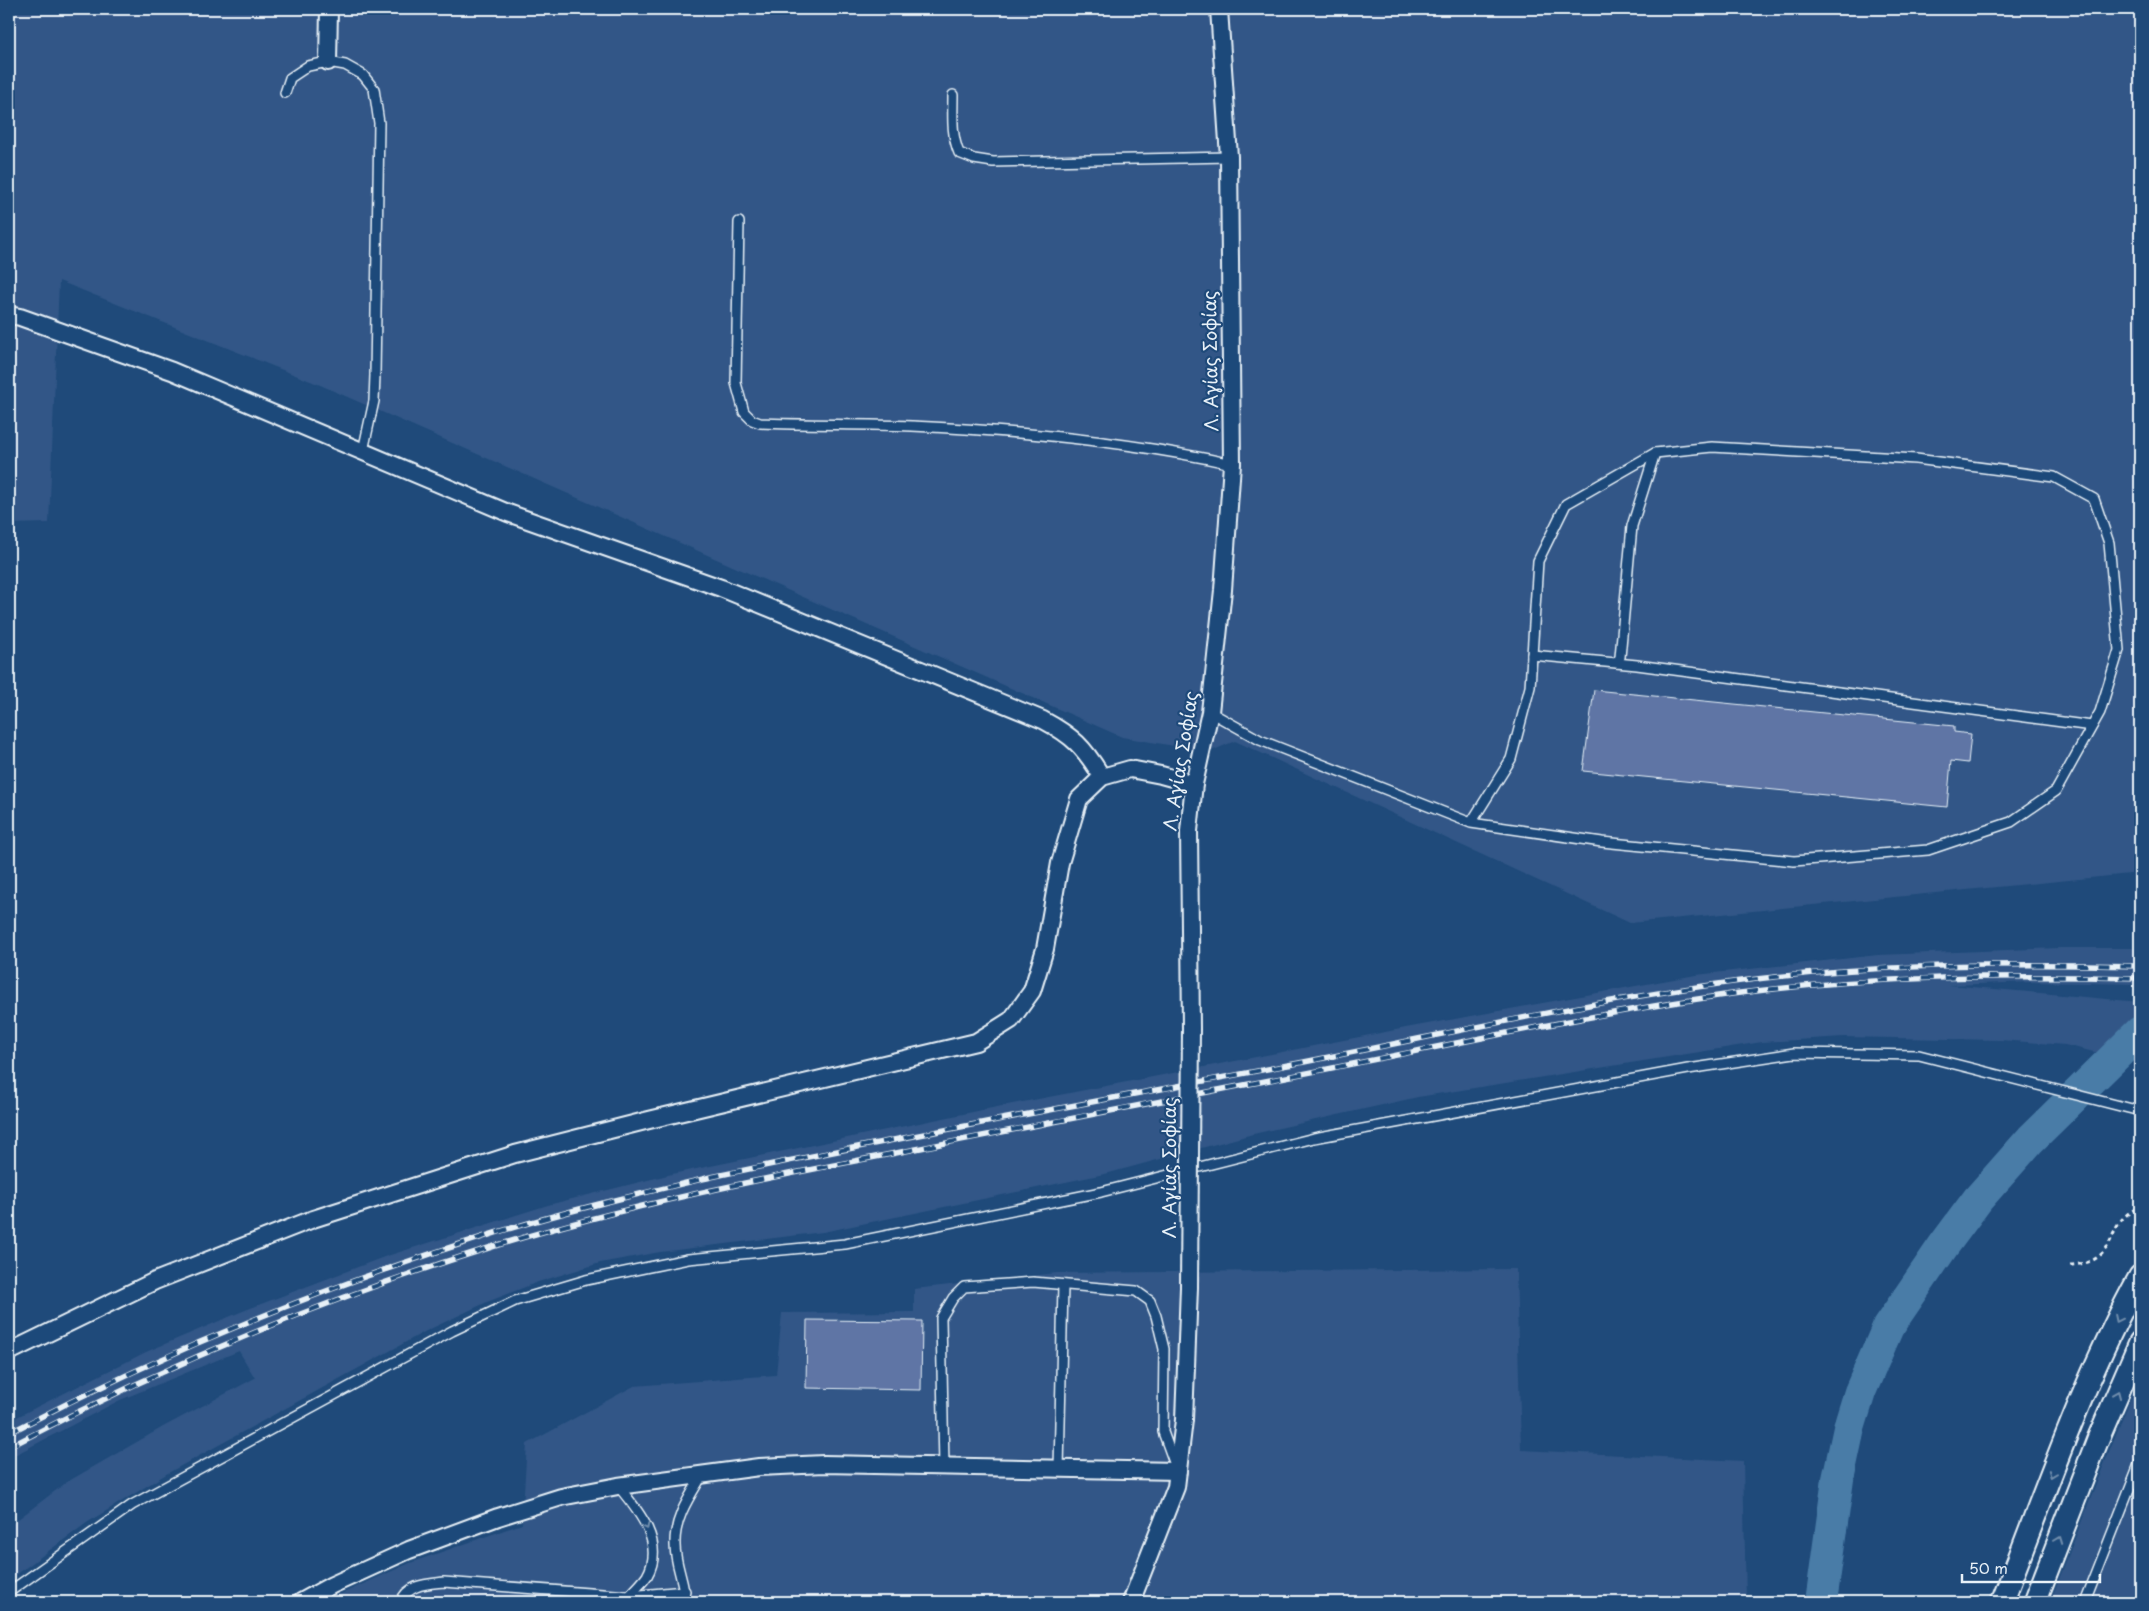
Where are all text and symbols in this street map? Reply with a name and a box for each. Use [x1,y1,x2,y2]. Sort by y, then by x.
street label: Λ. Αγίας Σοφίας [1195,290,1224,432]
street label: Λ. Αγίας Σοφίας [1155,689,1204,833]
street label: Λ. Αγίας Σοφίας [1155,1097,1182,1239]
one-way arrow [2114,1314,2125,1323]
one-way arrow [2110,1390,2121,1399]
one-way arrow [2048,1469,2058,1478]
one-way arrow [639,1521,650,1530]
one-way arrow [2053,1537,2063,1545]
scale bar [1962,1551,2099,1583]
text: 50 m [1969,1556,2008,1579]

